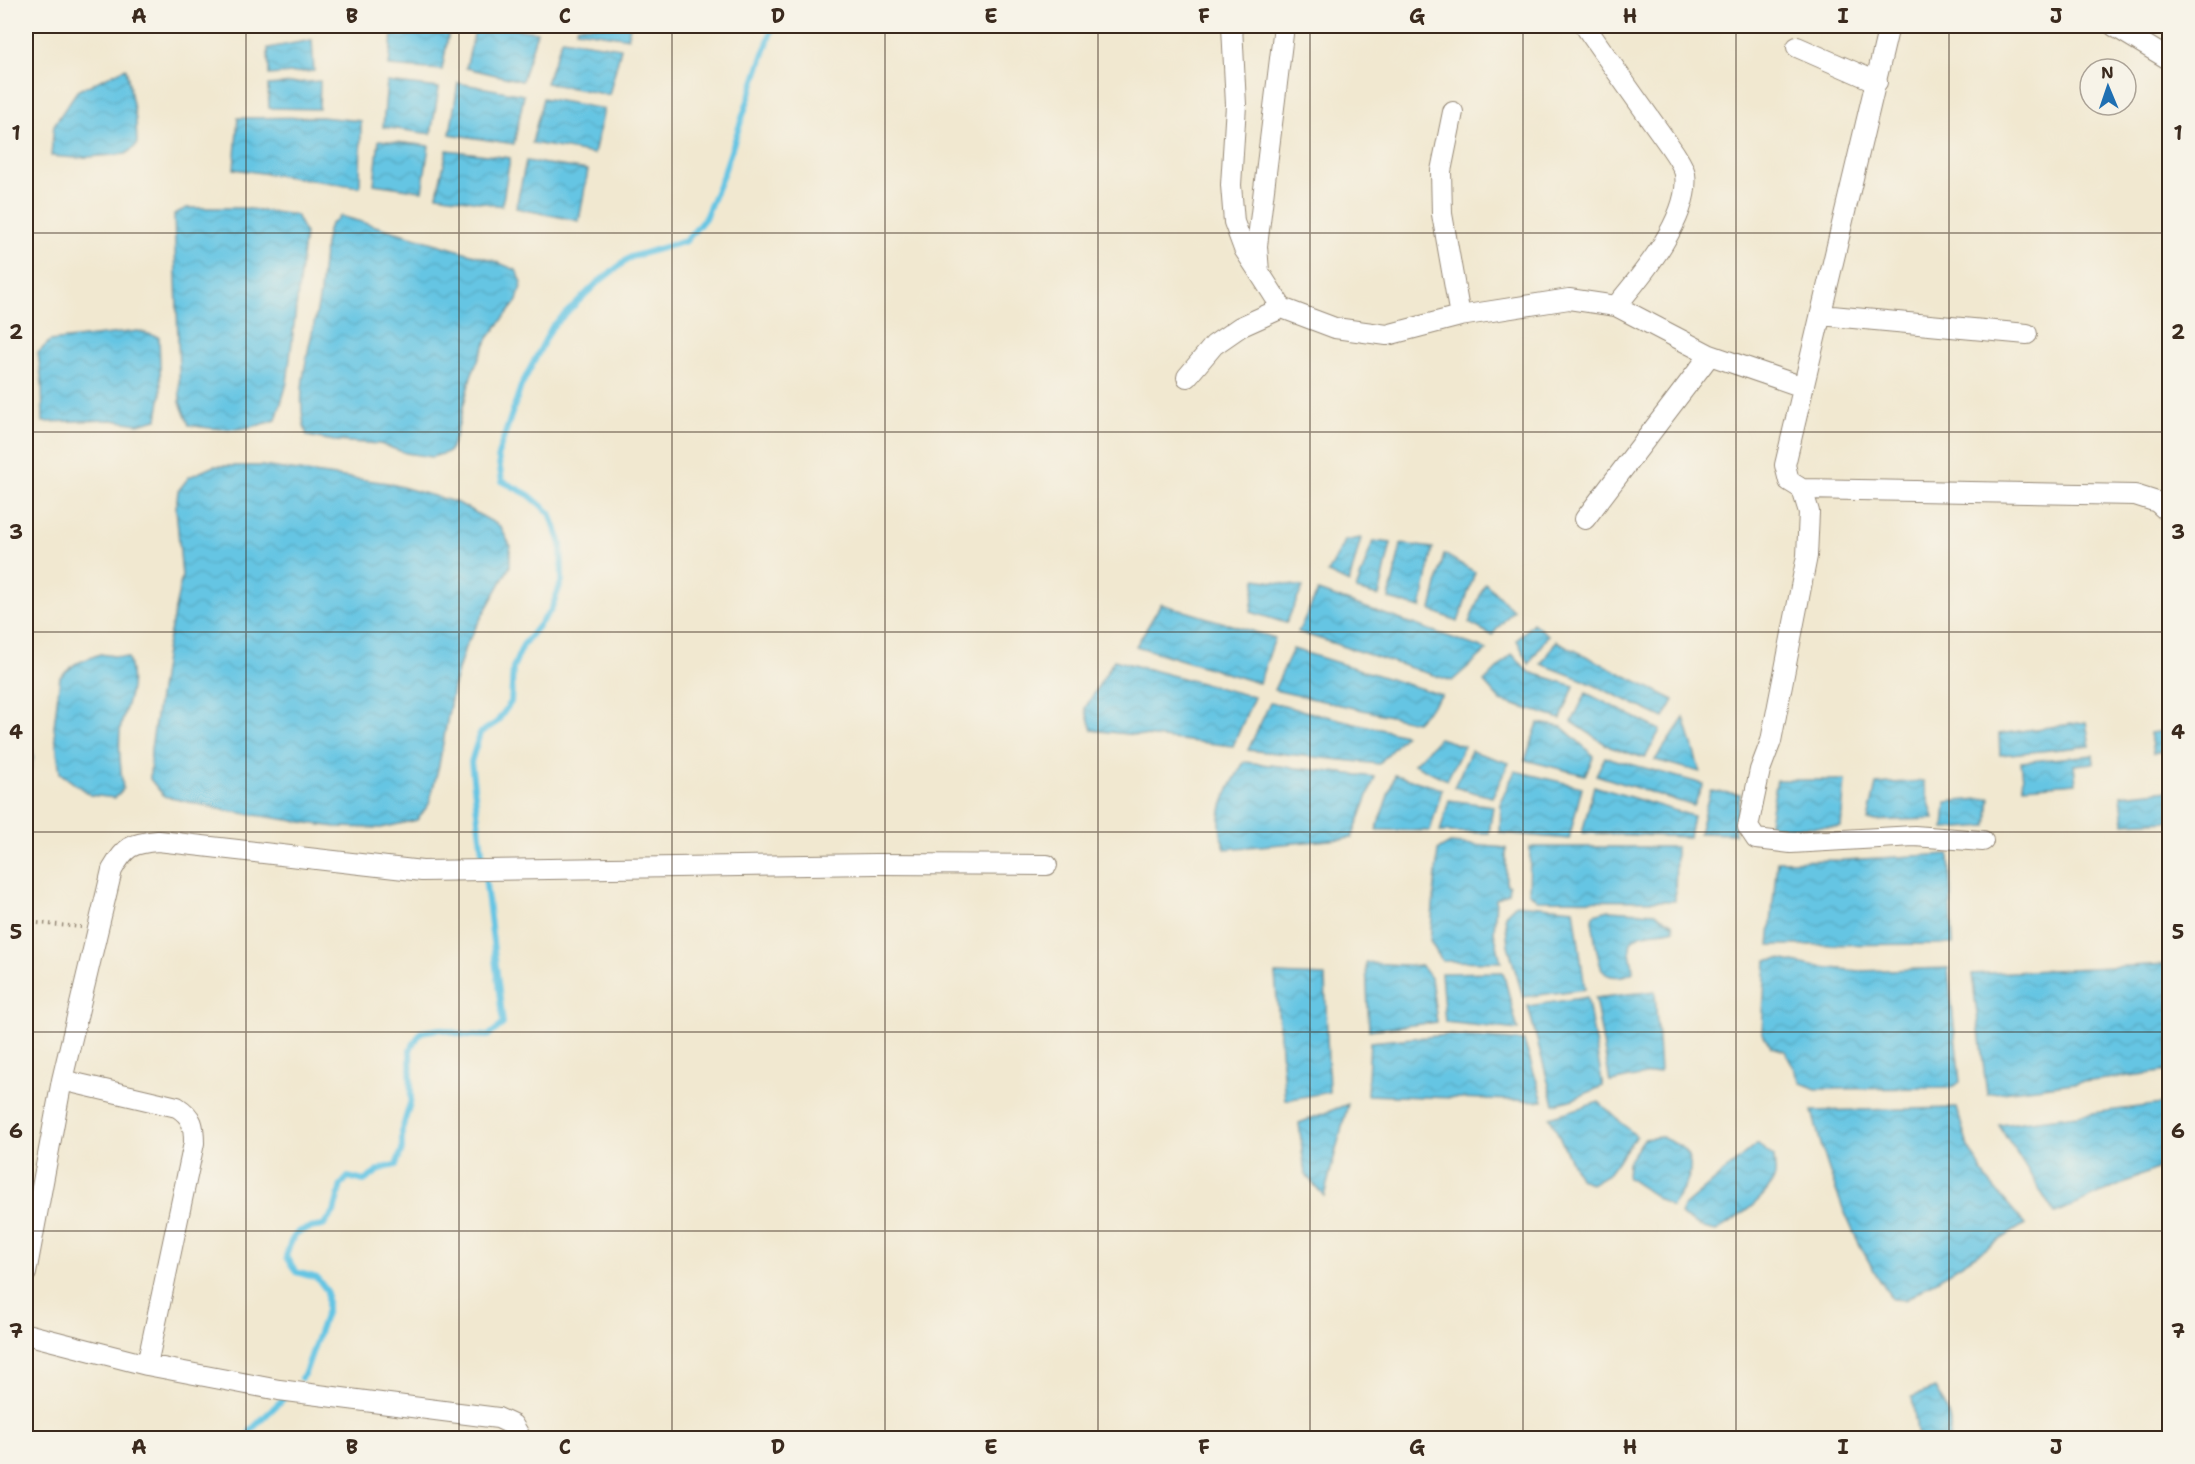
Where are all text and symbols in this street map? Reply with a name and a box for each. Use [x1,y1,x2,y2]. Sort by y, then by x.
text: A [131,3,147,29]
text: B [346,3,358,29]
text: C [559,3,571,29]
text: D [771,3,785,29]
text: E [984,3,998,29]
text: F [1198,3,1210,29]
text: G [1409,3,1425,29]
text: H [1623,3,1637,29]
text: I [1837,3,1849,29]
text: J [2050,3,2063,29]
north arrow [2078,57,2138,117]
text: N [2101,62,2114,83]
text: 1 [11,120,21,146]
text: 1 [2173,120,2183,146]
text: 2 [9,319,23,345]
text: 2 [2171,319,2185,345]
text: 3 [9,519,23,545]
text: 3 [2171,519,2185,545]
text: 4 [9,719,23,745]
text: 4 [2171,719,2185,745]
text: 5 [10,919,22,945]
text: 5 [2172,919,2184,945]
text: 6 [9,1118,23,1144]
text: 6 [2171,1118,2185,1144]
text: 7 [9,1318,23,1344]
text: 7 [2171,1318,2185,1344]
text: A [131,1434,147,1460]
text: B [346,1434,358,1460]
text: C [559,1434,571,1460]
text: D [771,1434,785,1460]
text: E [984,1434,998,1460]
text: F [1198,1434,1210,1460]
text: G [1409,1434,1425,1460]
text: H [1623,1434,1637,1460]
text: I [1837,1434,1849,1460]
text: J [2050,1434,2063,1460]

